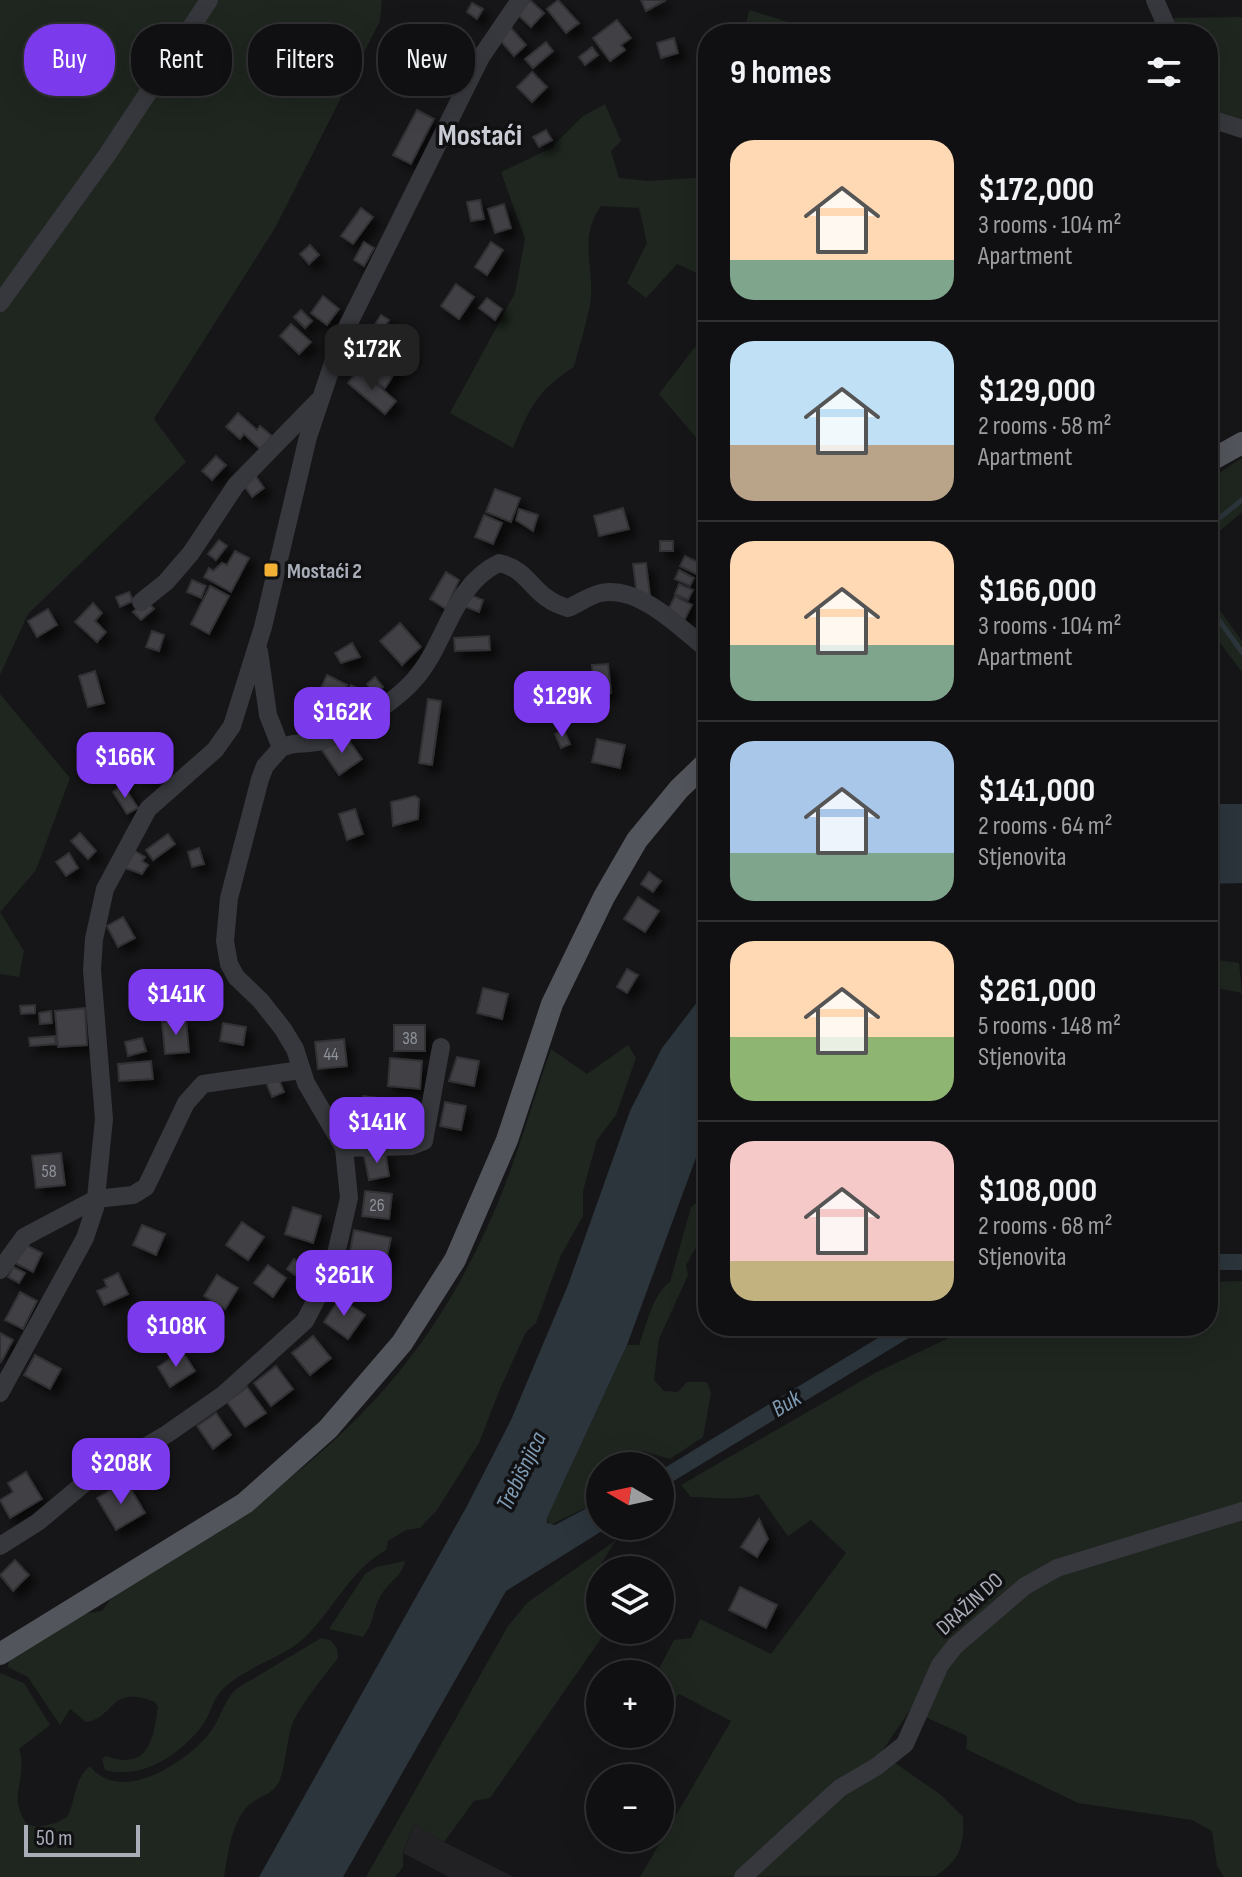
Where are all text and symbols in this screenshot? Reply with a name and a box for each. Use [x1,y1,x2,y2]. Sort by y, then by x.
chip: Buy [24,24,115,96]
chip: Rent [131,24,232,96]
chip: Filters [248,24,362,96]
chip: New [378,24,475,96]
icon: filters [1142,50,1186,94]
text: 9 homes [730,52,831,93]
district label: Mostaći [438,118,522,154]
text: $172,000 [978,169,1094,210]
icon: home [794,172,890,268]
text: 3 rooms · 104 m² [978,210,1122,241]
text: Apartment [978,241,1072,272]
pin: $172K [316,324,428,392]
text: $172K [343,334,401,365]
text: $129,000 [978,370,1096,411]
icon: home [794,373,890,469]
text: 2 rooms · 58 m² [978,411,1112,442]
text: Apartment [978,442,1072,473]
place label: Mostaći 2 [287,558,362,585]
marker: Mostaći 2 [262,561,280,579]
text: $166,000 [978,570,1097,611]
icon: home [794,573,890,669]
text: 3 rooms · 104 m² [978,611,1122,642]
text: Apartment [978,642,1072,673]
pin: $129K [506,671,618,739]
text: $129K [532,681,592,712]
pin: $162K [286,687,398,755]
text: $162K [312,697,372,728]
pin: $166K [69,732,181,800]
text: $166K [95,742,155,773]
text: $141,000 [978,770,1095,811]
icon: home [794,773,890,869]
text: 2 rooms · 64 m² [978,811,1113,842]
text: Stjenovita [978,842,1067,873]
pin: $141K [120,969,232,1037]
text: $261,000 [978,970,1097,1011]
icon: home [794,973,890,1069]
text: $141K [146,979,206,1010]
text: 5 rooms · 148 m² [978,1011,1121,1042]
house number: 38 [402,1028,418,1049]
text: Stjenovita [978,1042,1067,1073]
house number: 44 [323,1044,339,1065]
pin: $141K [321,1097,433,1165]
text: $141K [347,1107,407,1138]
house number: 58 [41,1161,57,1182]
text: $108,000 [978,1170,1097,1211]
icon: home [794,1173,890,1269]
house number: 26 [369,1195,385,1216]
text: 2 rooms · 68 m² [978,1211,1113,1242]
text: Stjenovita [978,1242,1067,1273]
pin: $261K [288,1250,400,1318]
text: $261K [314,1260,374,1291]
pin: $108K [120,1301,232,1369]
text: $108K [146,1311,206,1342]
water label: Buk [766,1383,807,1423]
water label: Trebišnjica [490,1427,553,1515]
pin: $208K [65,1438,177,1506]
text: $208K [90,1448,152,1479]
north arrow [586,1452,674,1540]
map controls [586,1452,674,1852]
button: layers [586,1556,674,1644]
street label: DRAŽIN DO [931,1567,1009,1641]
button: + [586,1660,674,1748]
button: − [586,1764,674,1852]
scale bar [24,1821,140,1857]
text: 50 m [36,1825,72,1852]

